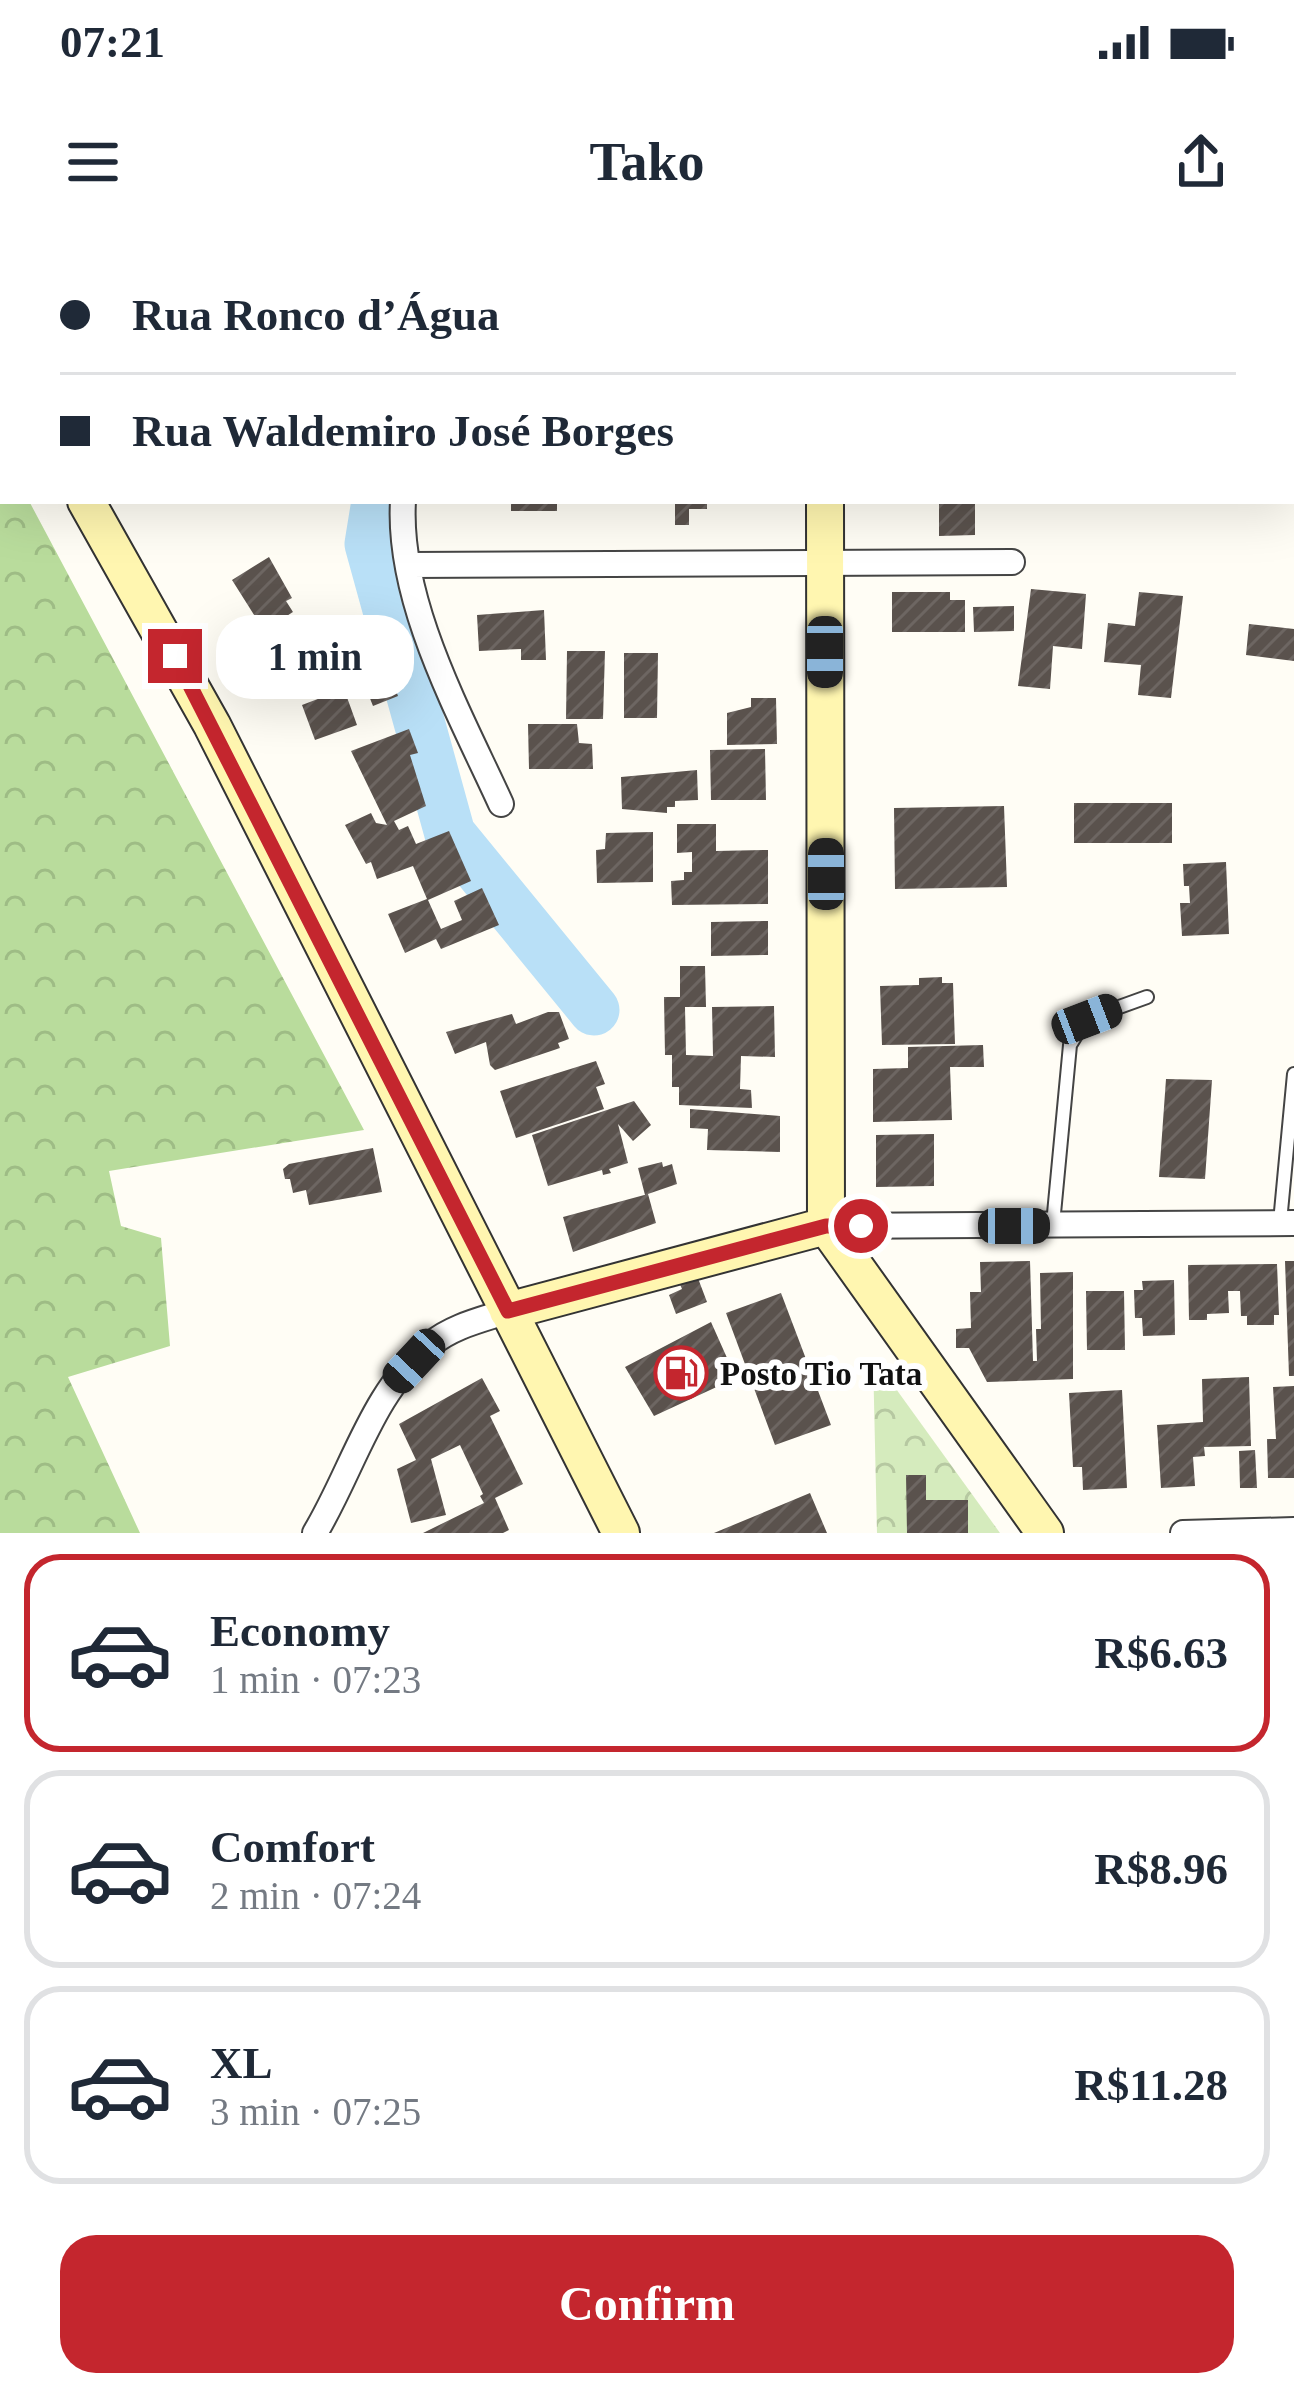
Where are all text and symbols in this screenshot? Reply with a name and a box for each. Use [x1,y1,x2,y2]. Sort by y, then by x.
text: 07:21 [60,17,165,67]
icon: menu [60,129,126,195]
icon: share [1168,129,1234,195]
text: Tako [589,132,705,192]
text: Rua Ronco d’Água [132,290,500,340]
text: Rua Waldemiro José Borges [132,406,674,456]
callout: 1 min [217,614,415,698]
car [807,616,843,688]
route end [148,629,202,683]
text: 1 min [268,635,362,678]
car [808,838,844,910]
car [1047,989,1127,1049]
route start [834,1199,888,1253]
car [978,1208,1050,1244]
car [376,1322,452,1400]
fuel station icon: Posto Tio Tata [653,1345,709,1401]
place label: Posto Tio Tata [720,1356,922,1392]
icon: car [66,1599,174,1707]
text: Economy [210,1606,390,1656]
text: R$6.63 [1094,1628,1228,1678]
text: 1 min · 07:23 [210,1658,421,1701]
icon: car [66,1815,174,1923]
text: Comfort [210,1822,375,1872]
text: R$8.96 [1094,1844,1228,1894]
text: 2 min · 07:24 [210,1874,421,1917]
icon: car [66,2031,174,2139]
text: XL [210,2038,273,2088]
text: R$11.28 [1074,2060,1228,2110]
text: 3 min · 07:25 [210,2090,421,2133]
button: Confirm [60,2235,1234,2373]

